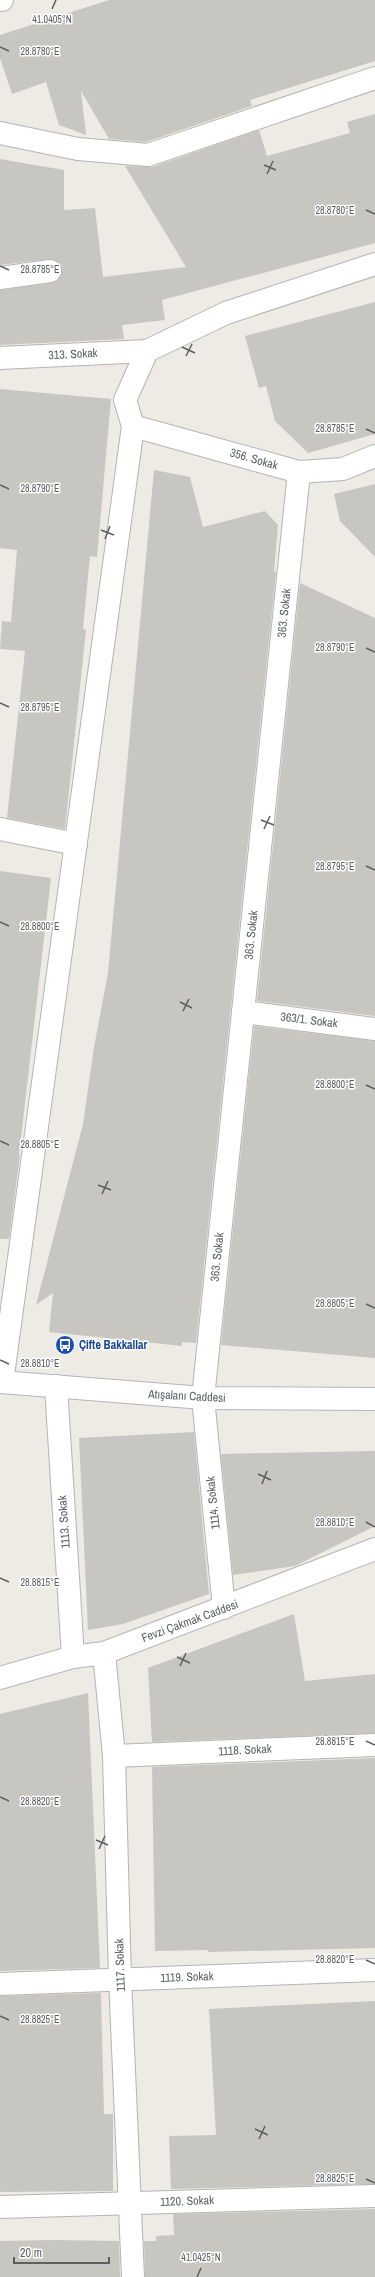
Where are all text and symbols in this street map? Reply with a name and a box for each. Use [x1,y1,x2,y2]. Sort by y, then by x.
text: 41.0405°N [32,13,72,26]
text: 28.8780°E [20,45,60,58]
text: 28.8780°E [315,204,355,217]
text: 28.8785°E [20,263,60,276]
street label: 313. Sokak [48,345,98,363]
text: 28.8785°E [315,422,355,435]
street label: 356. Sokak [228,445,280,473]
text: 28.8790°E [20,482,60,495]
street label: 363. Sokak [273,588,295,638]
text: 28.8790°E [315,641,355,654]
text: 28.8795°E [20,701,60,714]
text: 28.8795°E [315,860,355,873]
street label: 363. Sokak [240,910,262,960]
text: 28.8800°E [20,920,60,933]
street label: 363/1. Sokak [280,1009,339,1031]
text: 28.8800°E [315,1078,355,1091]
text: 28.8805°E [20,1138,60,1151]
street label: 363. Sokak [206,1232,228,1282]
text: 28.8805°E [315,1297,355,1310]
bus stop icon: Çifte Bakkallar [54,1334,76,1356]
place label: Çifte Bakkallar [79,1337,148,1353]
text: 28.8810°E [20,1357,60,1370]
street label: Atışalanı Caddesi [147,1386,226,1406]
street label: 1114. Sokak [202,1476,224,1530]
street label: 1113. Sokak [54,1495,74,1549]
text: 28.8810°E [315,1516,355,1529]
text: 28.8815°E [20,1576,60,1589]
street label: Fevzi Çakmak Caddesi [139,1596,241,1646]
text: 28.8815°E [315,1735,355,1748]
street label: 1118. Sokak [218,1741,272,1759]
text: 28.8820°E [20,1795,60,1808]
street label: 1117. Sokak [111,1938,129,1992]
text: 28.8820°E [315,1953,355,1966]
street label: 1119. Sokak [160,1968,214,1986]
text: 28.8825°E [20,2013,60,2026]
text: 28.8825°E [315,2172,355,2185]
street label: 1120. Sokak [160,2192,214,2210]
scale bar [14,2239,109,2265]
text: 20 m [20,2245,42,2261]
text: 41.0425°N [181,2251,221,2264]

